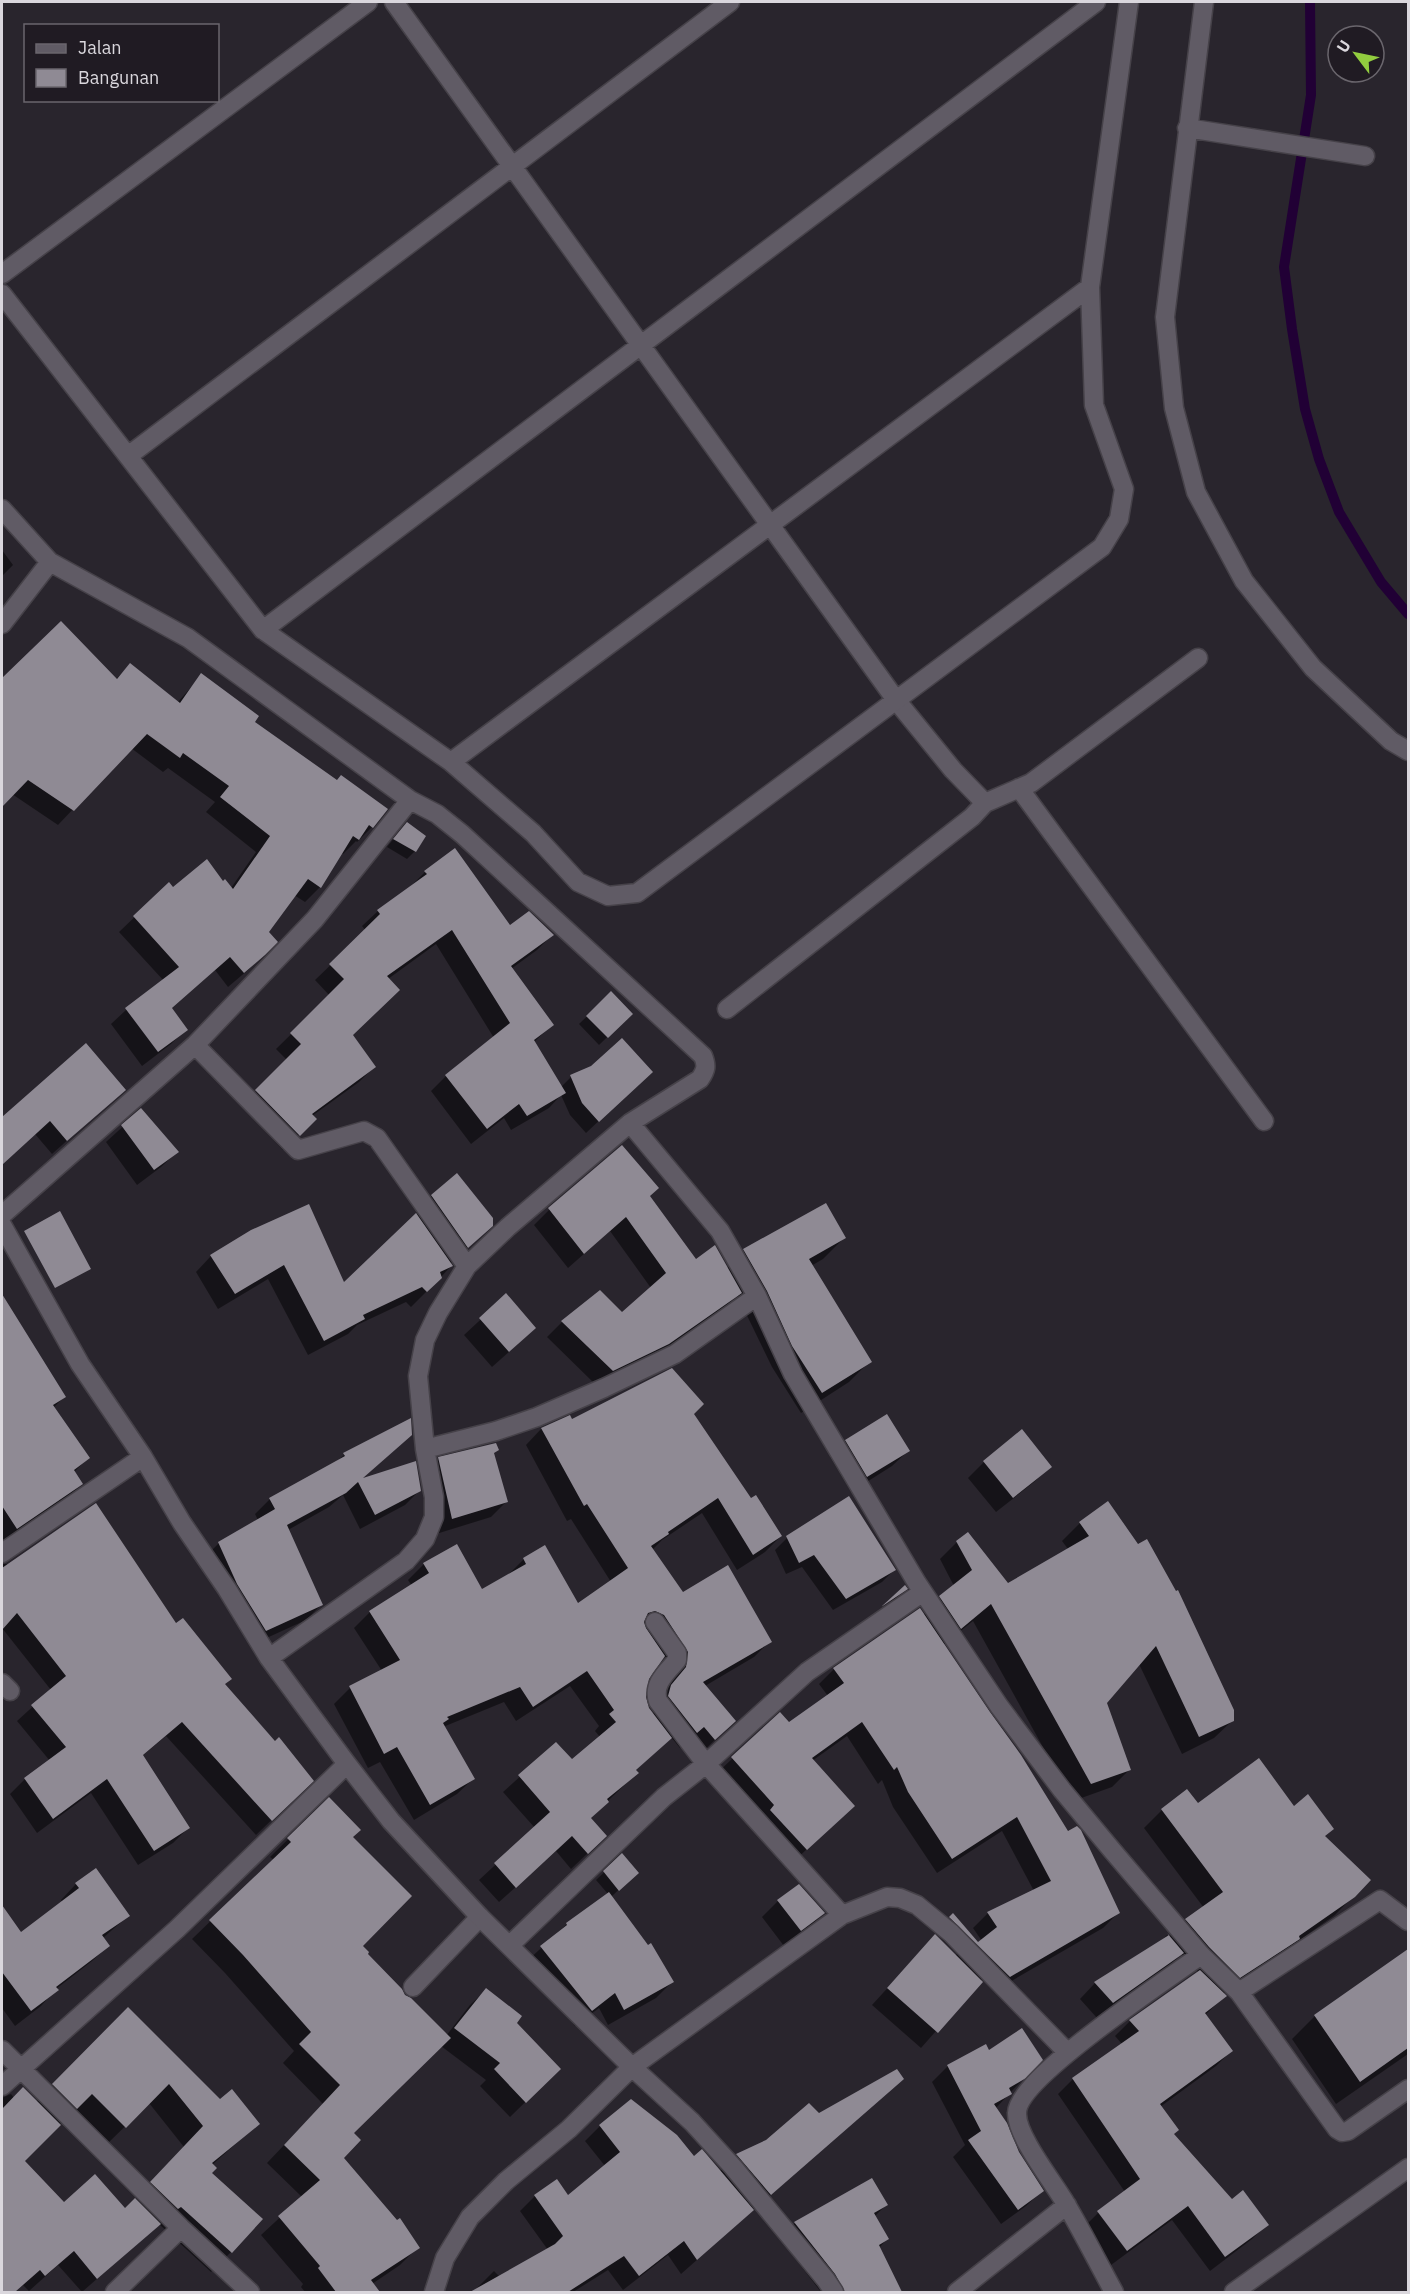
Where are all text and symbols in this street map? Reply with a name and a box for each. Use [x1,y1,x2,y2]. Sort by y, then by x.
legend [24,24,219,102]
north arrow [1326,24,1386,84]
text: Jalan [78,36,122,59]
text: U [1332,36,1355,56]
text: Bangunan [78,66,159,89]

